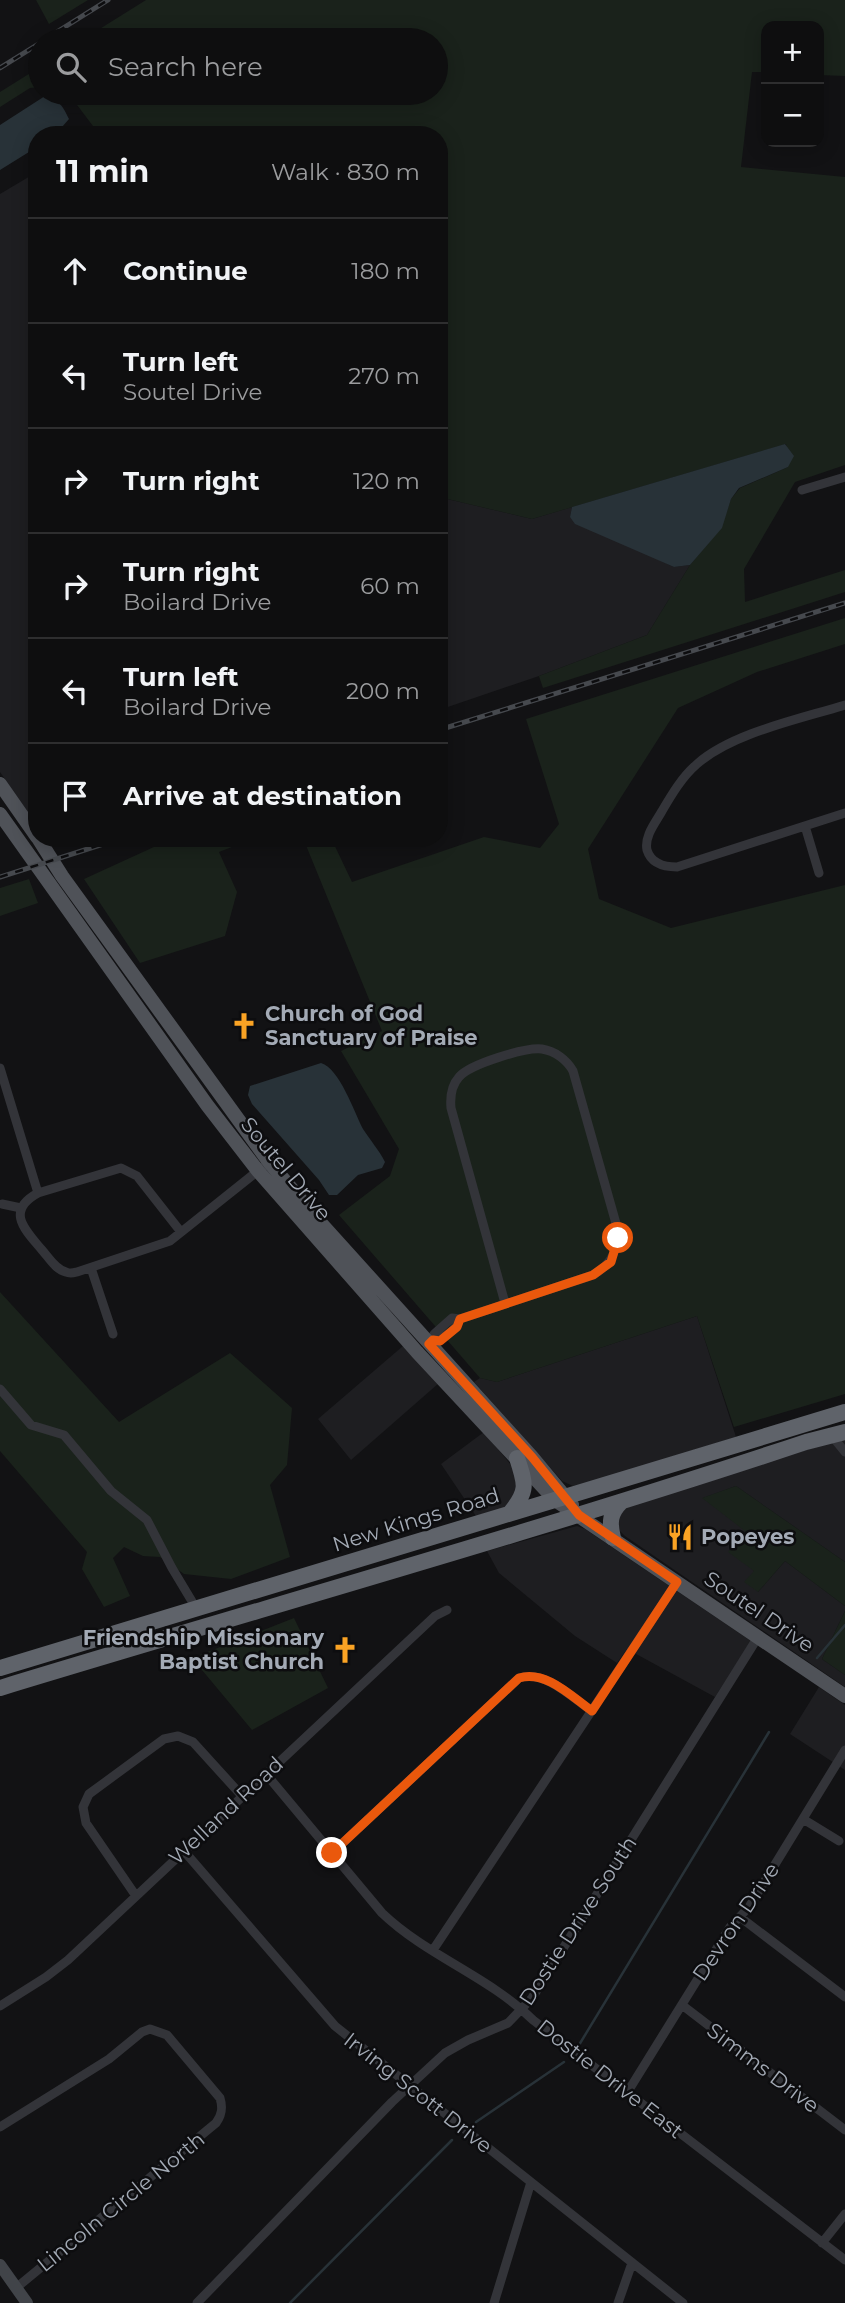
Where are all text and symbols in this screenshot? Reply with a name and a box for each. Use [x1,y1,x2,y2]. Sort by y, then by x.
map controls [761,21,824,147]
button: + [761,21,824,84]
search box [28,28,448,105]
icon: search [52,48,90,86]
text: Search here [108,51,263,83]
button: − [761,84,824,147]
text: 11 min [56,153,149,190]
text: Walk · 830 m [271,158,420,186]
icon: ahead [56,252,94,290]
text: Continue [123,255,248,287]
text: 180 m [351,257,420,285]
text: Turn left [123,346,239,378]
icon: left [56,357,94,395]
text: 270 m [348,362,420,390]
text: Soutel Drive [123,378,262,406]
icon: right [56,462,94,500]
text: Turn right [123,465,259,497]
text: 120 m [353,467,420,495]
text: Turn right [123,556,259,588]
icon: right [56,567,94,605]
text: 60 m [360,572,420,600]
text: Boilard Drive [123,588,272,616]
text: Turn left [123,661,239,693]
icon: left [56,672,94,710]
text: 200 m [346,677,420,705]
text: Boilard Drive [123,693,272,721]
icon: arrive [56,777,94,815]
text: Arrive at destination [123,780,402,812]
place label: Church of God Sanctuary of Praise [265,1001,478,1050]
church icon: Church of God Sanctuary of Praise [229,1011,259,1041]
street label: Soutel Drive [236,1112,337,1225]
route start [602,1222,633,1253]
street label: New Kings Road [329,1482,502,1557]
restaurant icon: Popeyes [665,1522,695,1552]
place label: Popeyes [701,1524,794,1549]
street label: Soutel Drive [700,1566,819,1658]
place label: Friendship Missionary Baptist Church [83,1625,324,1674]
church icon: Friendship Missionary Baptist Church [330,1635,360,1665]
street label: Welland Road [163,1751,288,1870]
street label: Dostie Drive South [514,1832,642,2010]
route end [316,1837,347,1868]
street label: Devron Drive [687,1858,784,1986]
street label: Dostie Drive East [532,2014,688,2143]
street label: Simms Drive [702,2017,824,2118]
street label: Irving Scott Drive [339,2027,497,2158]
street label: Lincoln Circle North [32,2126,209,2277]

